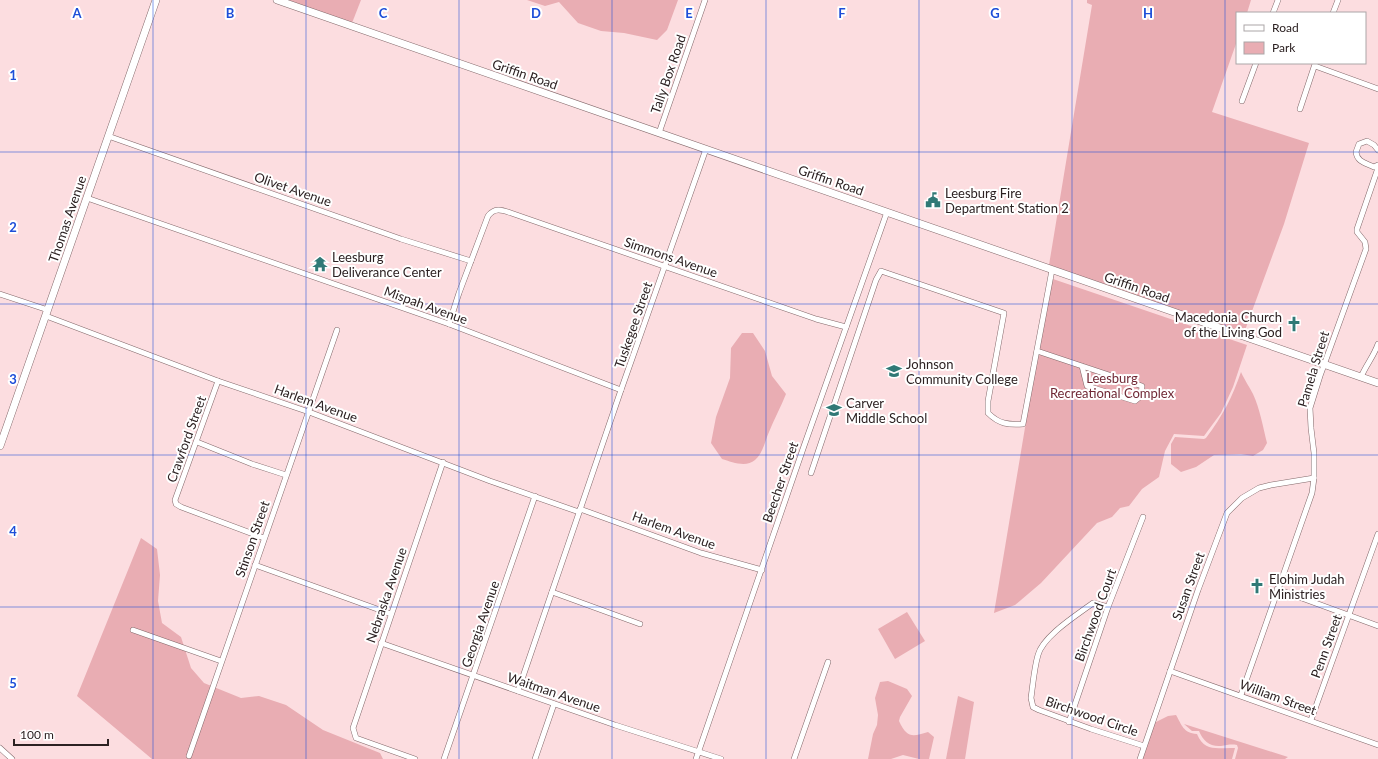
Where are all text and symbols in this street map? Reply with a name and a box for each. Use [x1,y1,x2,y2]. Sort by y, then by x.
text: A [71,5,82,21]
text: B [226,5,235,21]
text: C [379,5,388,21]
text: D [531,5,541,21]
text: E [685,5,693,21]
text: F [838,5,846,21]
text: G [990,5,1000,21]
text: H [1143,5,1153,21]
legend [1236,12,1366,64]
text: Road [1272,20,1299,35]
street label: Tally Box Road [647,32,689,116]
text: Park [1272,40,1296,55]
street label: Griffin Road [490,55,560,93]
text: 1 [9,67,17,83]
street label: Griffin Road [796,161,866,199]
street label: Olivet Avenue [252,168,334,210]
street label: Thomas Avenue [45,173,89,265]
place label: Leesburg Fire Department Station 2 [945,185,1069,216]
public building icon: Leesburg Fire Department Station 2 [924,191,942,209]
text: 2 [9,219,17,235]
street label: Simmons Avenue [622,234,720,281]
place label: Leesburg Deliverance Center [332,249,442,280]
temple icon: Leesburg Deliverance Center [311,255,329,273]
street label: Griffin Road [1102,268,1172,306]
street label: Tuskegee Street [611,279,655,370]
street label: Mispah Avenue [382,282,470,328]
place label: Macedonia Church of the Living God [1175,309,1282,340]
church icon: Macedonia Church of the Living God [1285,315,1303,333]
street label: Pamela Street [1294,329,1332,409]
place label: Johnson Community College [906,356,1018,387]
school or university icon: Johnson Community College [885,362,903,380]
park label: Leesburg Recreational Complex [1050,370,1175,401]
text: 3 [9,371,17,387]
street label: Harlem Avenue [272,381,360,426]
street label: Crawford Street [163,393,209,484]
place label: Carver Middle School [846,395,927,426]
school or university icon: Carver Middle School [825,401,843,419]
street label: Beecher Street [759,439,801,525]
street label: Stinson Street [231,498,273,579]
street label: Harlem Avenue [630,508,718,553]
text: 4 [9,523,17,539]
street label: Nebraska Avenue [362,545,410,645]
street label: Susan Street [1168,550,1208,622]
street label: Birchwood Court [1071,566,1119,663]
place label: Elohim Judah Ministries [1269,571,1344,602]
church icon: Elohim Judah Ministries [1248,577,1266,595]
street label: Georgia Avenue [458,578,502,669]
street label: Penn Street [1307,612,1345,680]
street label: Waitman Avenue [505,669,603,715]
text: 5 [9,675,17,691]
street label: William Street [1237,676,1319,718]
street label: Birchwood Circle [1043,693,1141,739]
scale bar [14,721,108,747]
text: 100 m [20,727,54,742]

